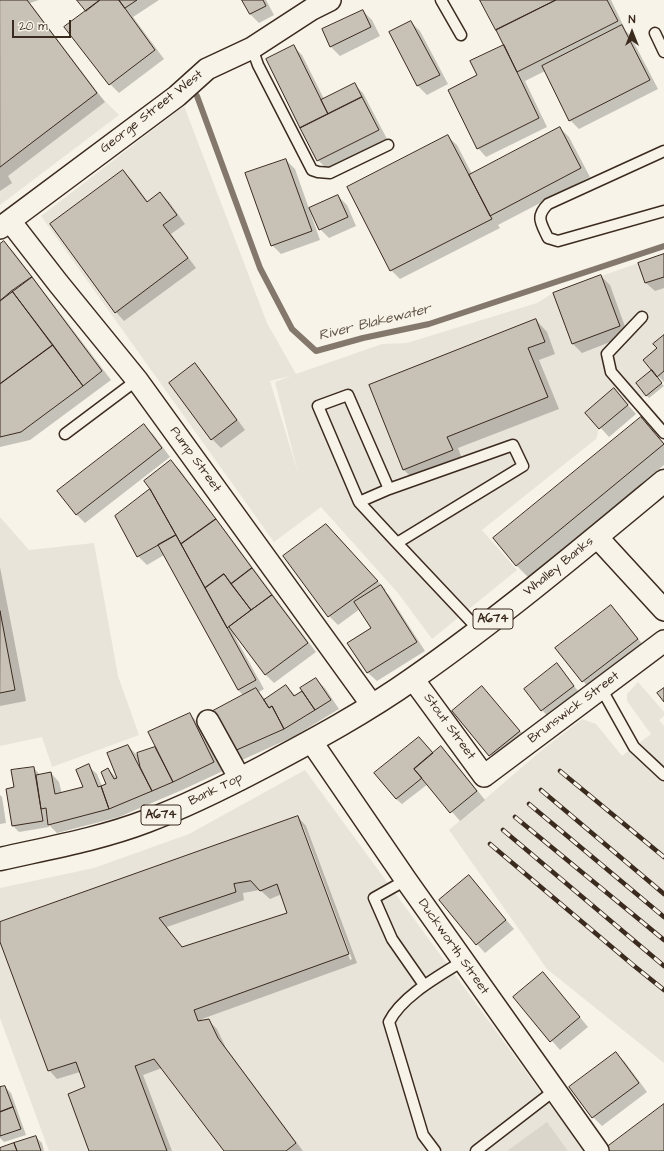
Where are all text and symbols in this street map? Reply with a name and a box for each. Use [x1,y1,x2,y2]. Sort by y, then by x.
scale bar [14,12,73,38]
north arrow [612,12,652,52]
text: N [629,12,635,27]
text: 20 m [19,18,48,35]
street label: George Street West [98,67,206,157]
water label: River Blakewater [317,301,433,345]
street label: Pump Street [166,424,224,496]
street label: Whalley Banks [521,534,597,600]
road number: A674 [473,609,513,629]
street label: Brunswick Street [525,669,623,747]
street label: Stout Street [420,691,478,763]
street label: Bank Top [186,770,246,810]
road number: A674 [141,805,181,825]
street label: Duckworth Street [414,896,492,998]

